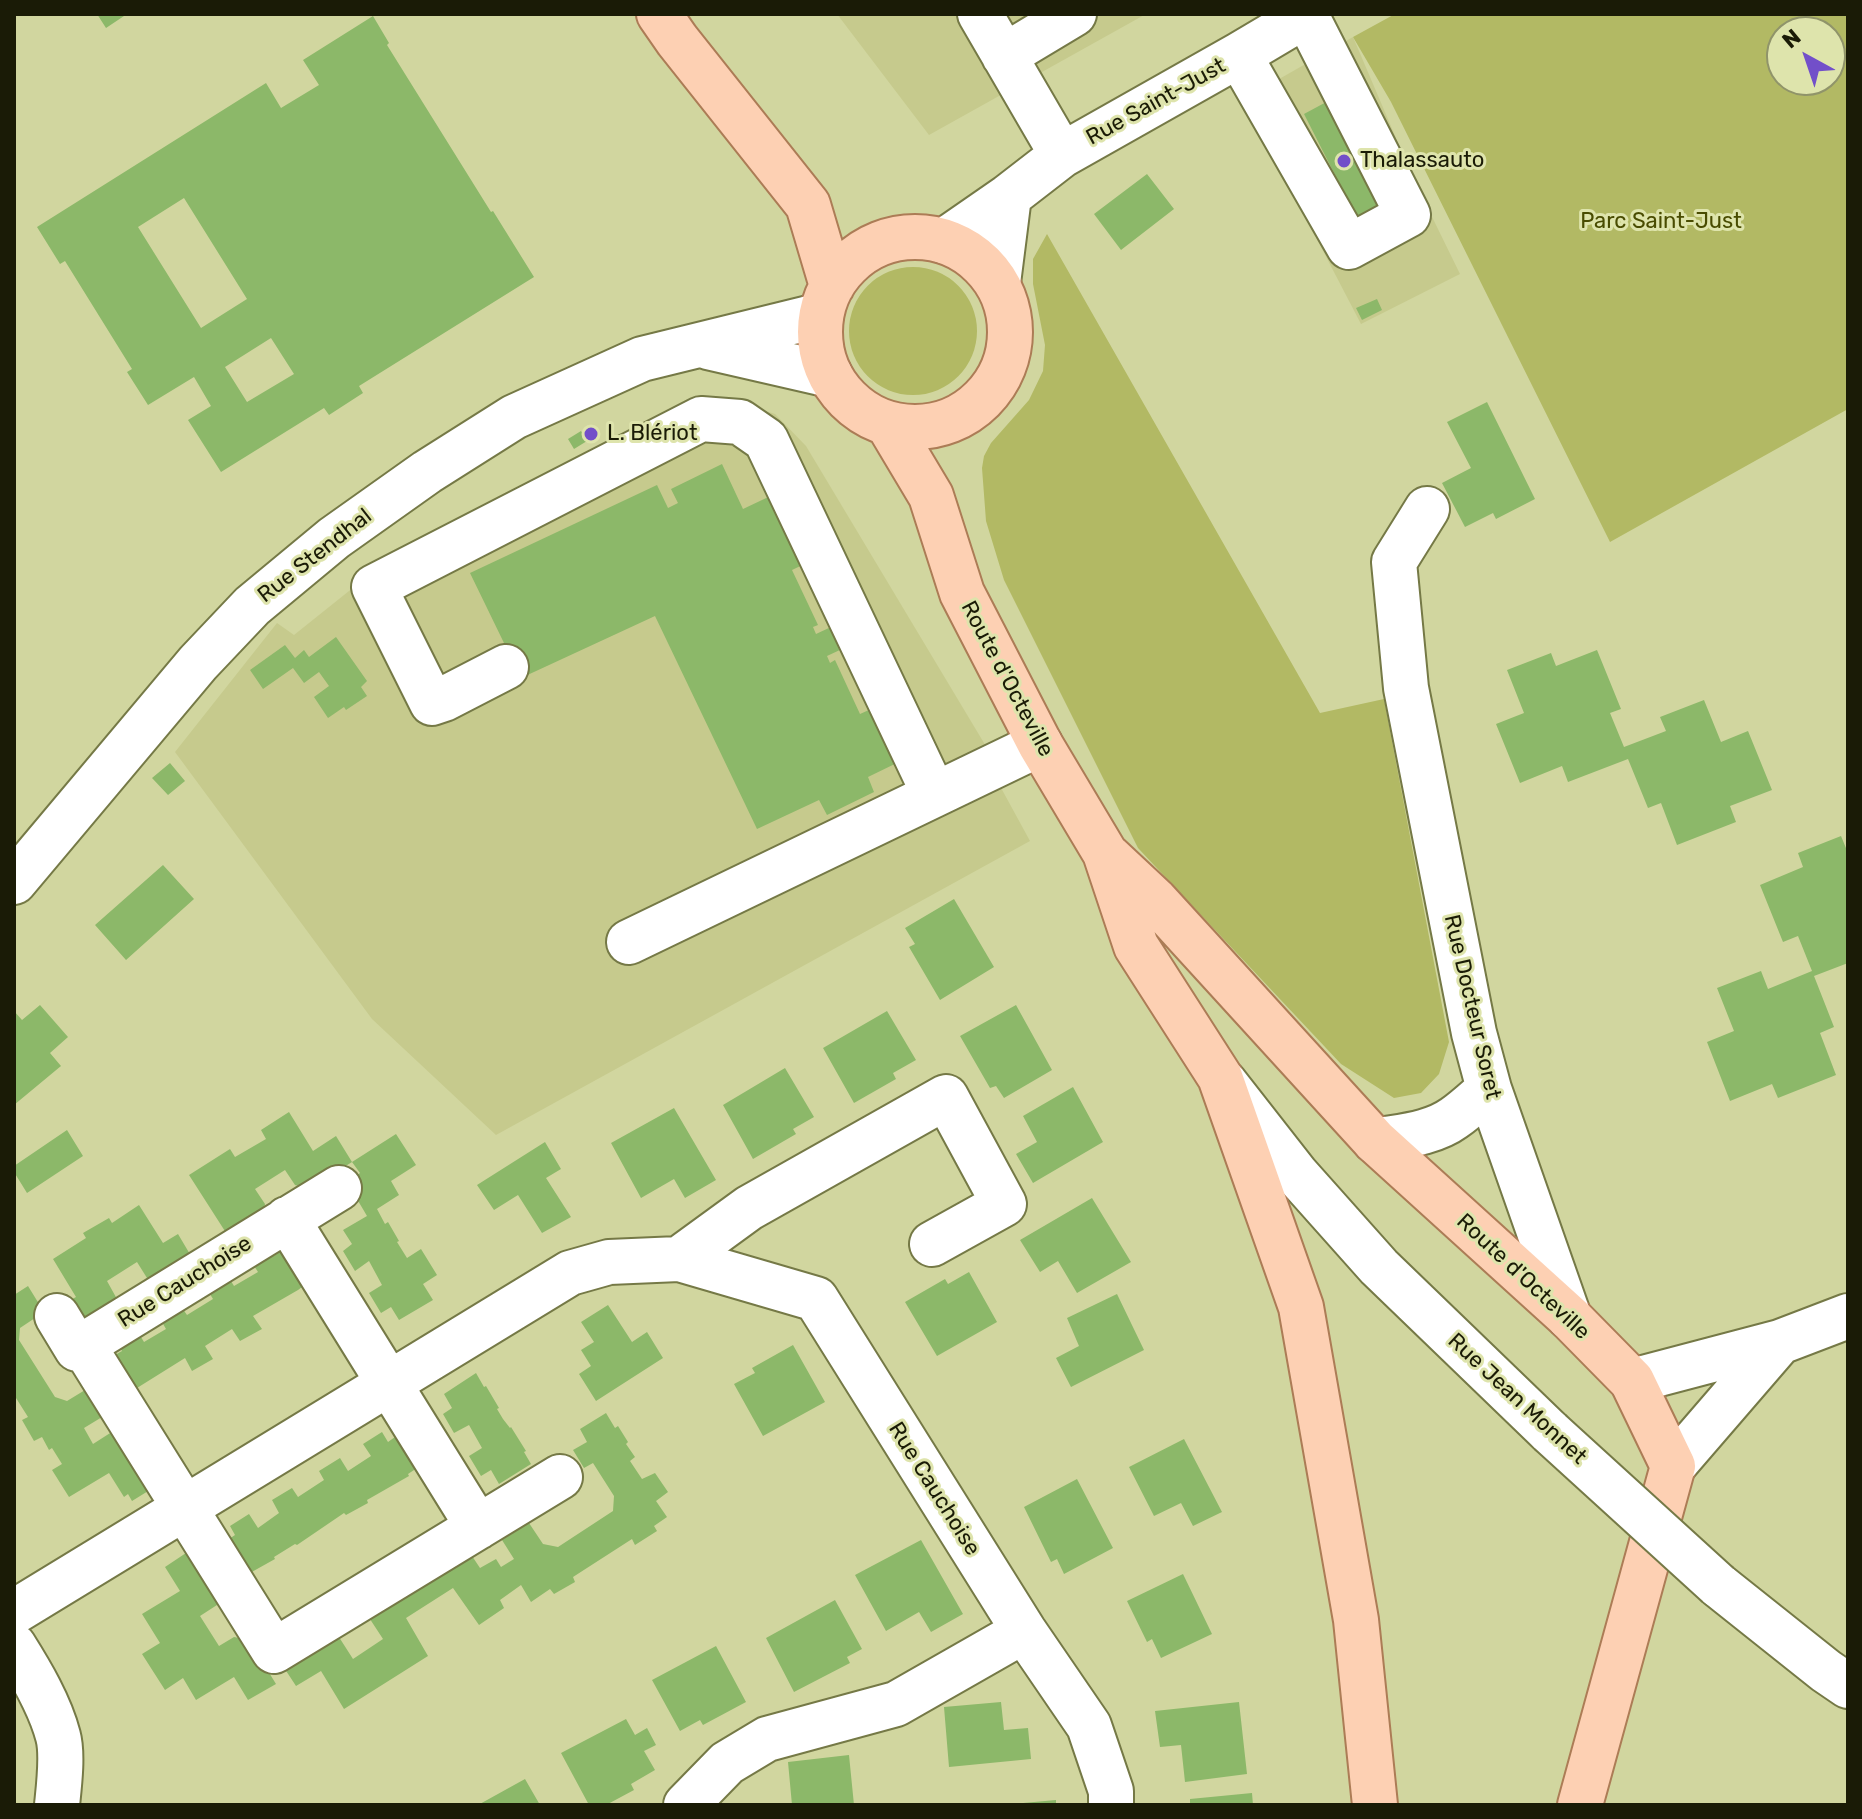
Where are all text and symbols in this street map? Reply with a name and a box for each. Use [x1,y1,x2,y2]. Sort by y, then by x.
north arrow [1766,16,1846,96]
text: N [1777,23,1806,54]
street label: Rue Saint-Just [1082,53,1230,151]
place label: Thalassauto [1360,148,1484,174]
marker: Thalassauto [1335,152,1353,170]
park label: Parc Saint-Just [1580,209,1742,235]
place label: L. Blériot [607,421,697,447]
marker: L. Blériot [582,425,600,443]
street label: Rue Stendhal [253,503,377,609]
street label: Route d'Octeville [955,597,1059,761]
street label: Rue Docteur Soret [1438,912,1506,1102]
street label: Route d'Octeville [1451,1209,1595,1345]
street label: Rue Cauchoise [113,1230,257,1334]
street label: Rue Jean Monnet [1442,1328,1592,1470]
street label: Rue Cauchoise [882,1417,986,1561]

